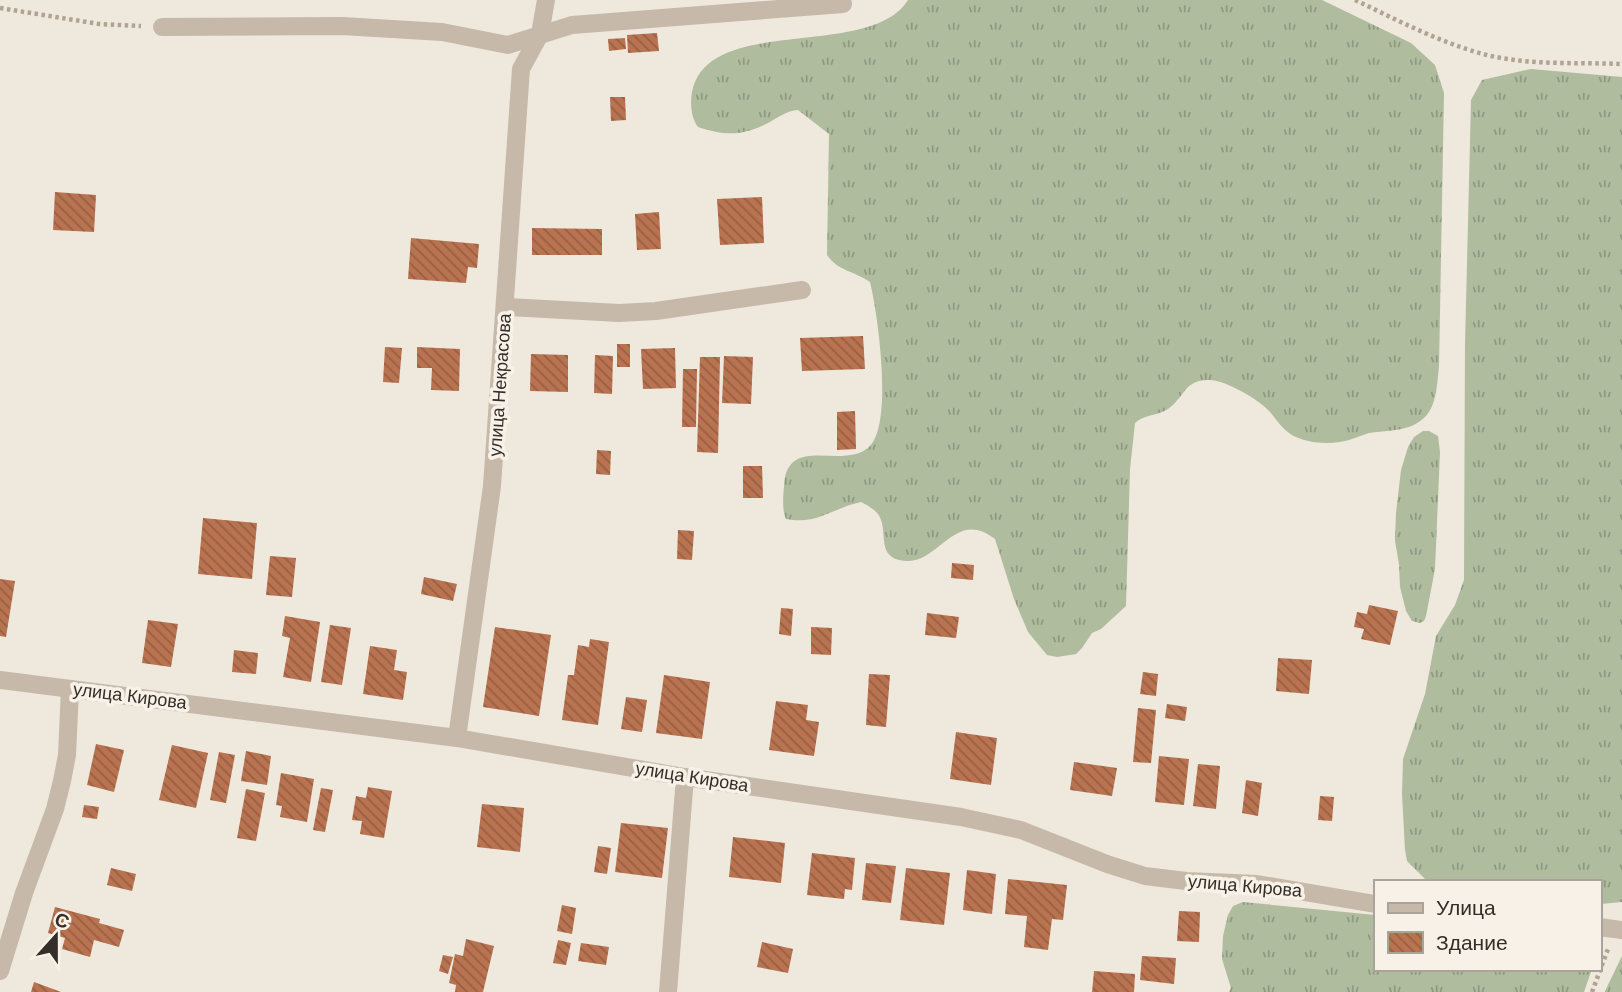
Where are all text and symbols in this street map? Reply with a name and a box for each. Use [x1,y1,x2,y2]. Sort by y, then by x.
street label: улица Некрасова [483,311,517,458]
street label: улица Кирова [72,677,189,715]
street label: улица Кирова [634,756,751,798]
street label: улица Кирова [1187,869,1304,903]
legend [1374,880,1601,971]
text: Улица [1436,894,1496,922]
north arrow [21,901,91,971]
text: С [51,906,73,935]
text: Здание [1436,929,1508,957]

